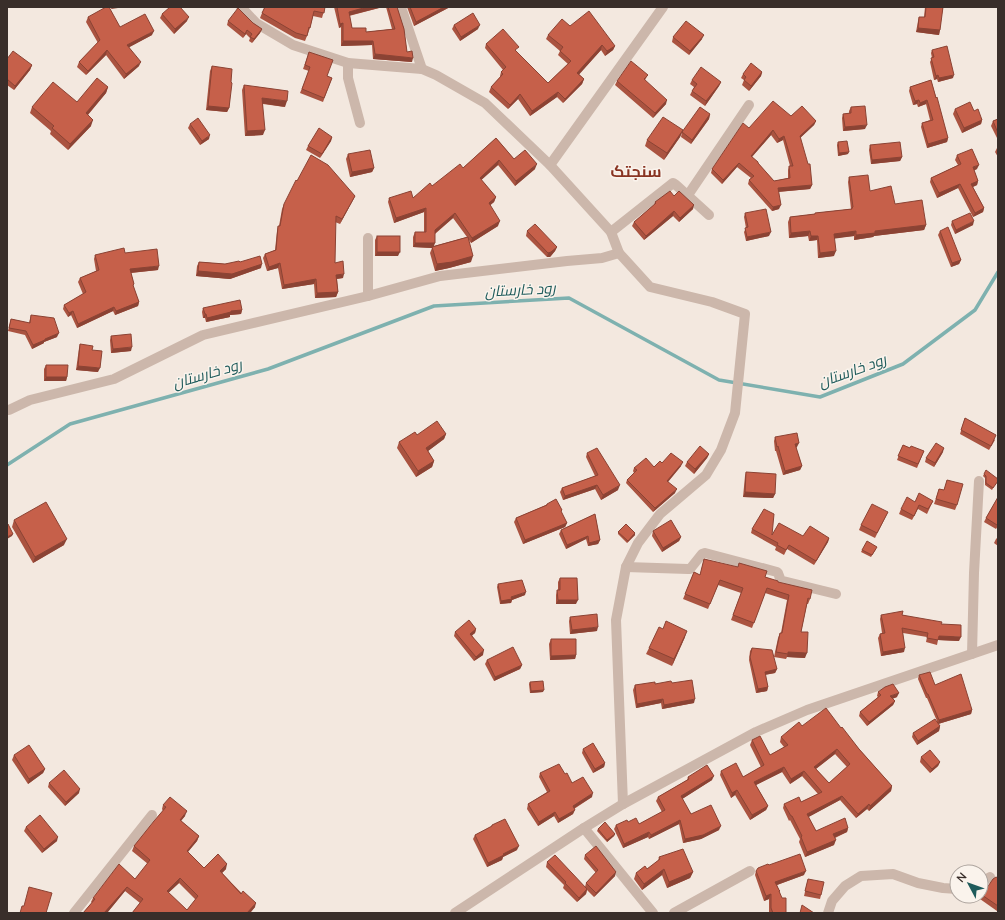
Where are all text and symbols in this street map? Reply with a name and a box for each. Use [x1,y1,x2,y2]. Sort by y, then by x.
district label: سنجتک [610,161,662,180]
water label: رود خارستان [484,278,557,301]
water label: رود خارستان [816,349,890,392]
water label: رود خارستان [170,354,245,392]
north arrow [949,864,989,904]
text: N [953,870,969,885]

